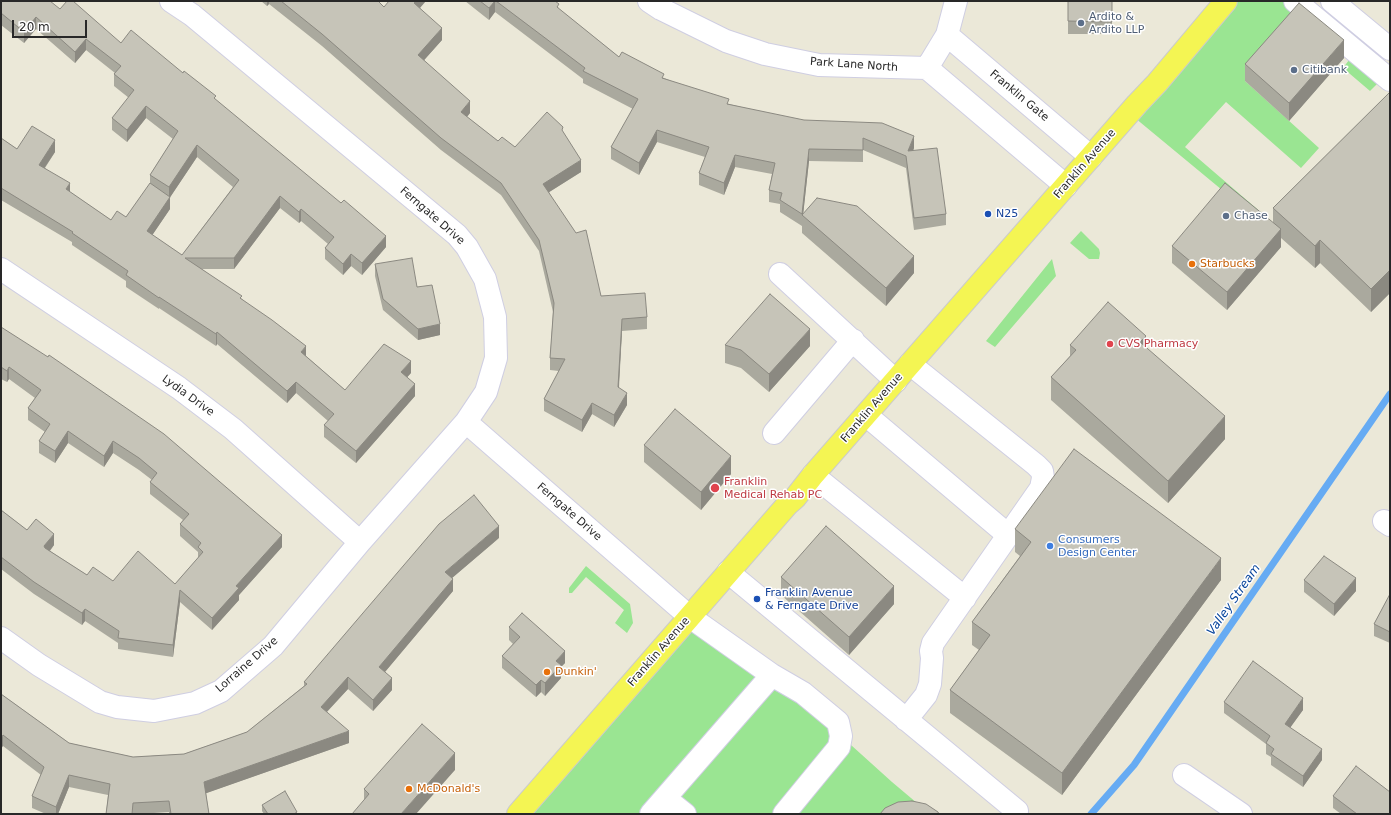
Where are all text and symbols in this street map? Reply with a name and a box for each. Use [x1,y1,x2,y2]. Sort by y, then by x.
place label: Ardito & Ardito LLP [1089,10,1144,36]
scale bar [14,12,89,38]
marker: Ardito & Ardito LLP [1076,18,1086,28]
text: 20 m [19,20,50,34]
street label: Park Lane North [810,55,898,75]
place label: Citibank [1302,63,1347,77]
marker: Citibank [1289,65,1299,75]
street label: Franklin Gate [987,67,1051,125]
street label: Franklin Avenue [1051,127,1119,201]
street label: Ferngate Drive [397,184,467,248]
place label: N25 [996,207,1018,221]
marker: N25 [983,209,993,219]
place label: Chase [1234,209,1268,223]
marker: Chase [1221,211,1231,221]
place label: Starbucks [1200,257,1255,271]
marker: Starbucks [1187,259,1197,269]
place label: CVS Pharmacy [1118,337,1198,351]
marker: CVS Pharmacy [1105,339,1115,349]
street label: Franklin Avenue [838,371,906,445]
street label: Lydia Drive [159,373,217,419]
place label: Franklin Medical Rehab PC [724,475,822,501]
street label: Ferngate Drive [534,480,604,544]
marker: Franklin Medical Rehab PC [709,482,721,494]
place label: Consumers Design Center [1058,533,1136,559]
marker: Consumers Design Center [1045,541,1055,551]
water label: Valley Stream [1204,562,1264,638]
place label: Franklin Avenue & Ferngate Drive [765,586,858,612]
marker: Franklin Avenue & Ferngate Drive [752,594,762,604]
street label: Franklin Avenue [625,615,693,689]
street label: Lorraine Drive [213,634,281,696]
place label: Dunkin' [555,665,597,679]
marker: Dunkin' [542,667,552,677]
place label: McDonald's [417,782,480,796]
marker: McDonald's [404,784,414,794]

